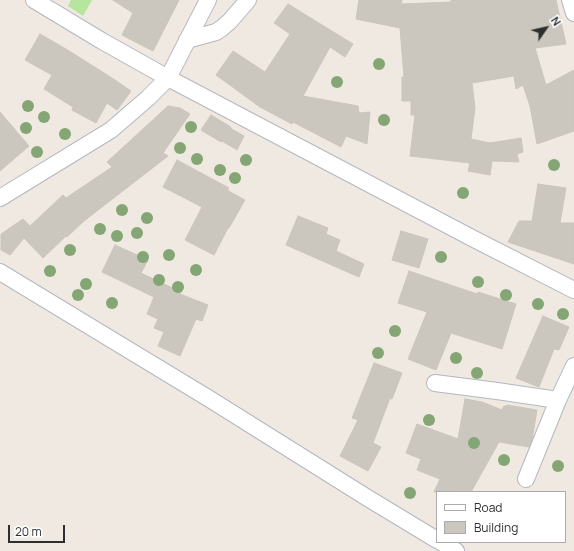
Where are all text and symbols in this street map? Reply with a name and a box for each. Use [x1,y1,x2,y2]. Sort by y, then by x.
north arrow [526,8,566,48]
text: N [548,14,565,28]
legend [436,491,566,543]
text: Road [474,499,502,516]
scale bar [10,517,67,543]
text: Building [474,519,518,536]
text: 20 m [15,523,42,540]

